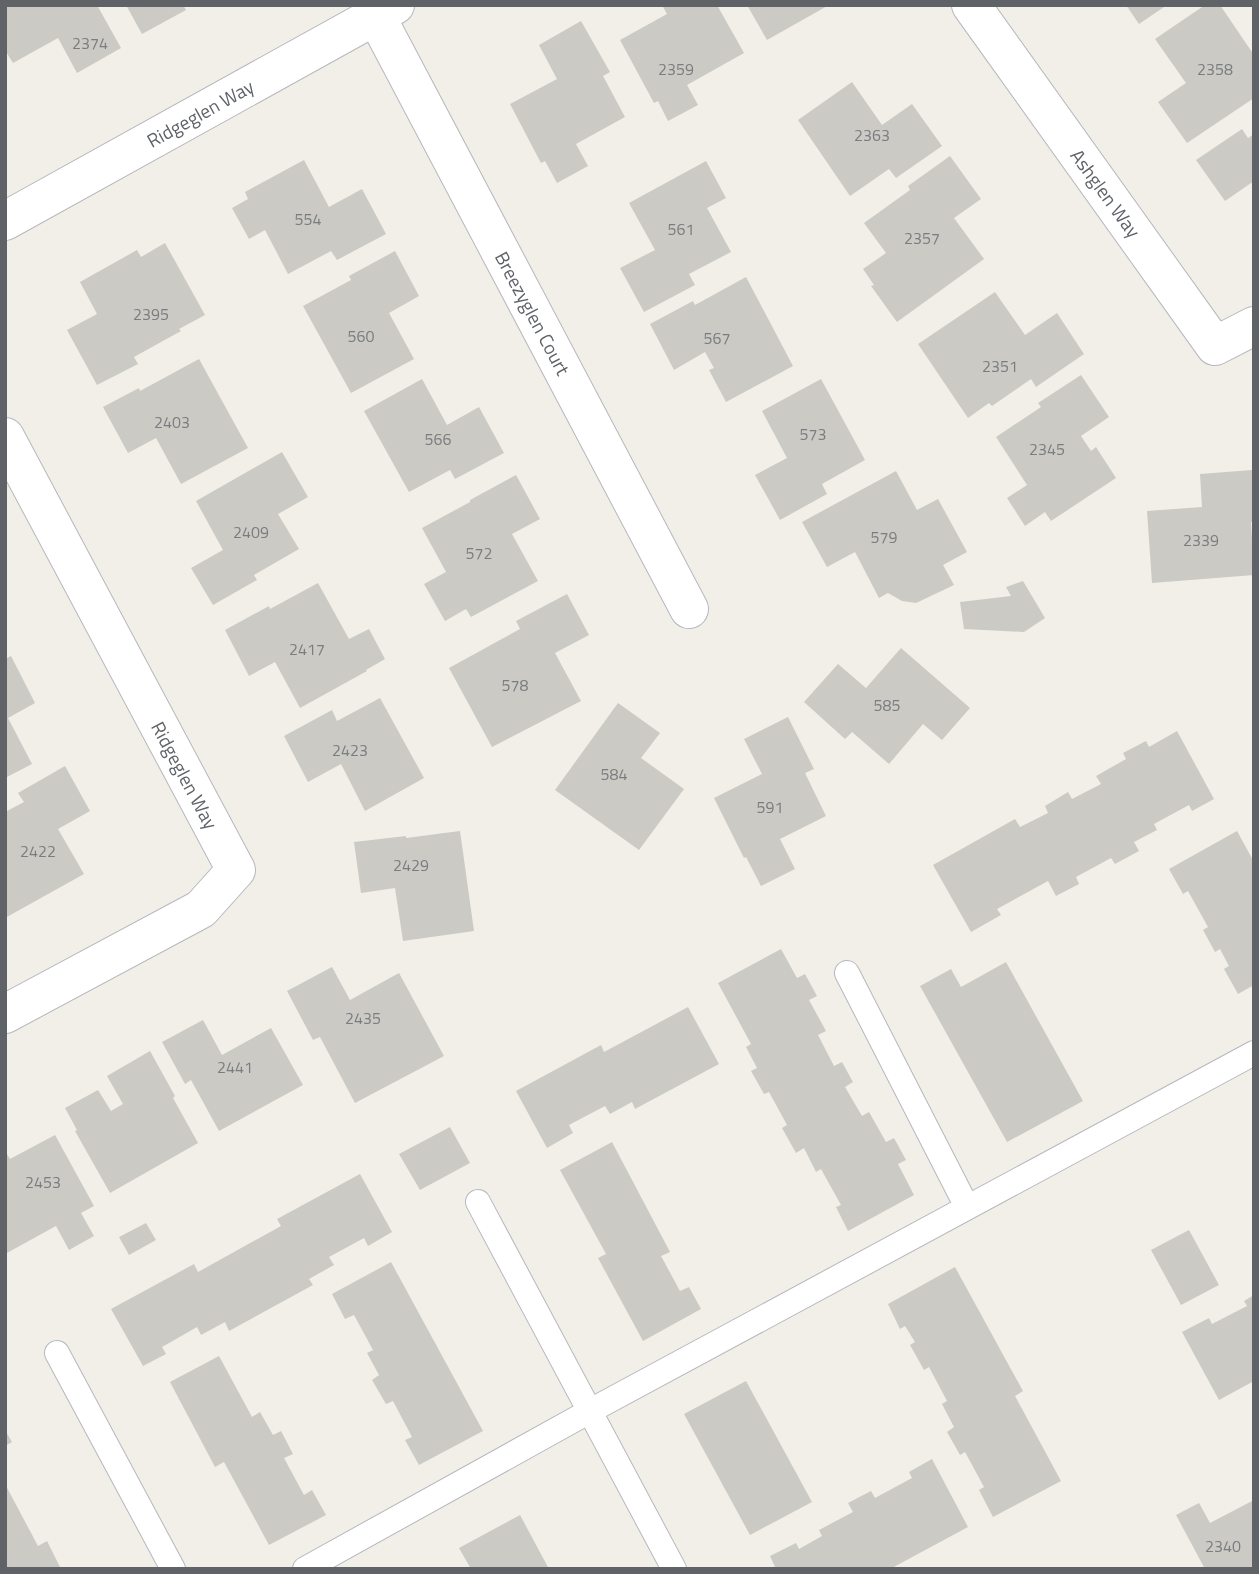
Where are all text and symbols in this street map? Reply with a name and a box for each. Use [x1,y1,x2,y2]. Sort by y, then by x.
house number: 2374 [72,31,108,55]
house number: 2359 [658,57,694,81]
house number: 2358 [1197,57,1233,81]
street label: Ridgeglen Way [141,72,259,154]
house number: 2363 [854,123,890,147]
street label: Ashglen Way [1064,143,1148,243]
house number: 554 [295,207,321,231]
house number: 561 [668,217,694,241]
house number: 2357 [904,226,940,250]
street label: Breezyglen Court [488,246,578,380]
house number: 2395 [133,302,169,326]
house number: 560 [348,324,374,348]
house number: 567 [704,326,730,350]
house number: 2351 [982,354,1018,378]
house number: 2403 [154,410,190,434]
house number: 573 [800,422,826,446]
house number: 566 [425,427,451,451]
house number: 2345 [1029,437,1065,461]
house number: 2409 [233,520,269,544]
house number: 579 [871,525,897,549]
house number: 2339 [1183,528,1219,552]
house number: 572 [466,541,492,565]
house number: 2417 [289,637,325,661]
house number: 578 [502,673,528,697]
house number: 585 [874,693,900,717]
street label: Ridgeglen Way [144,716,226,834]
house number: 2423 [332,738,368,762]
house number: 584 [601,762,627,786]
house number: 591 [757,795,783,819]
house number: 2422 [20,839,56,863]
house number: 2429 [393,853,429,877]
house number: 2435 [345,1006,381,1030]
house number: 2441 [217,1055,253,1079]
house number: 2453 [25,1170,61,1194]
house number: 2340 [1205,1534,1241,1558]

